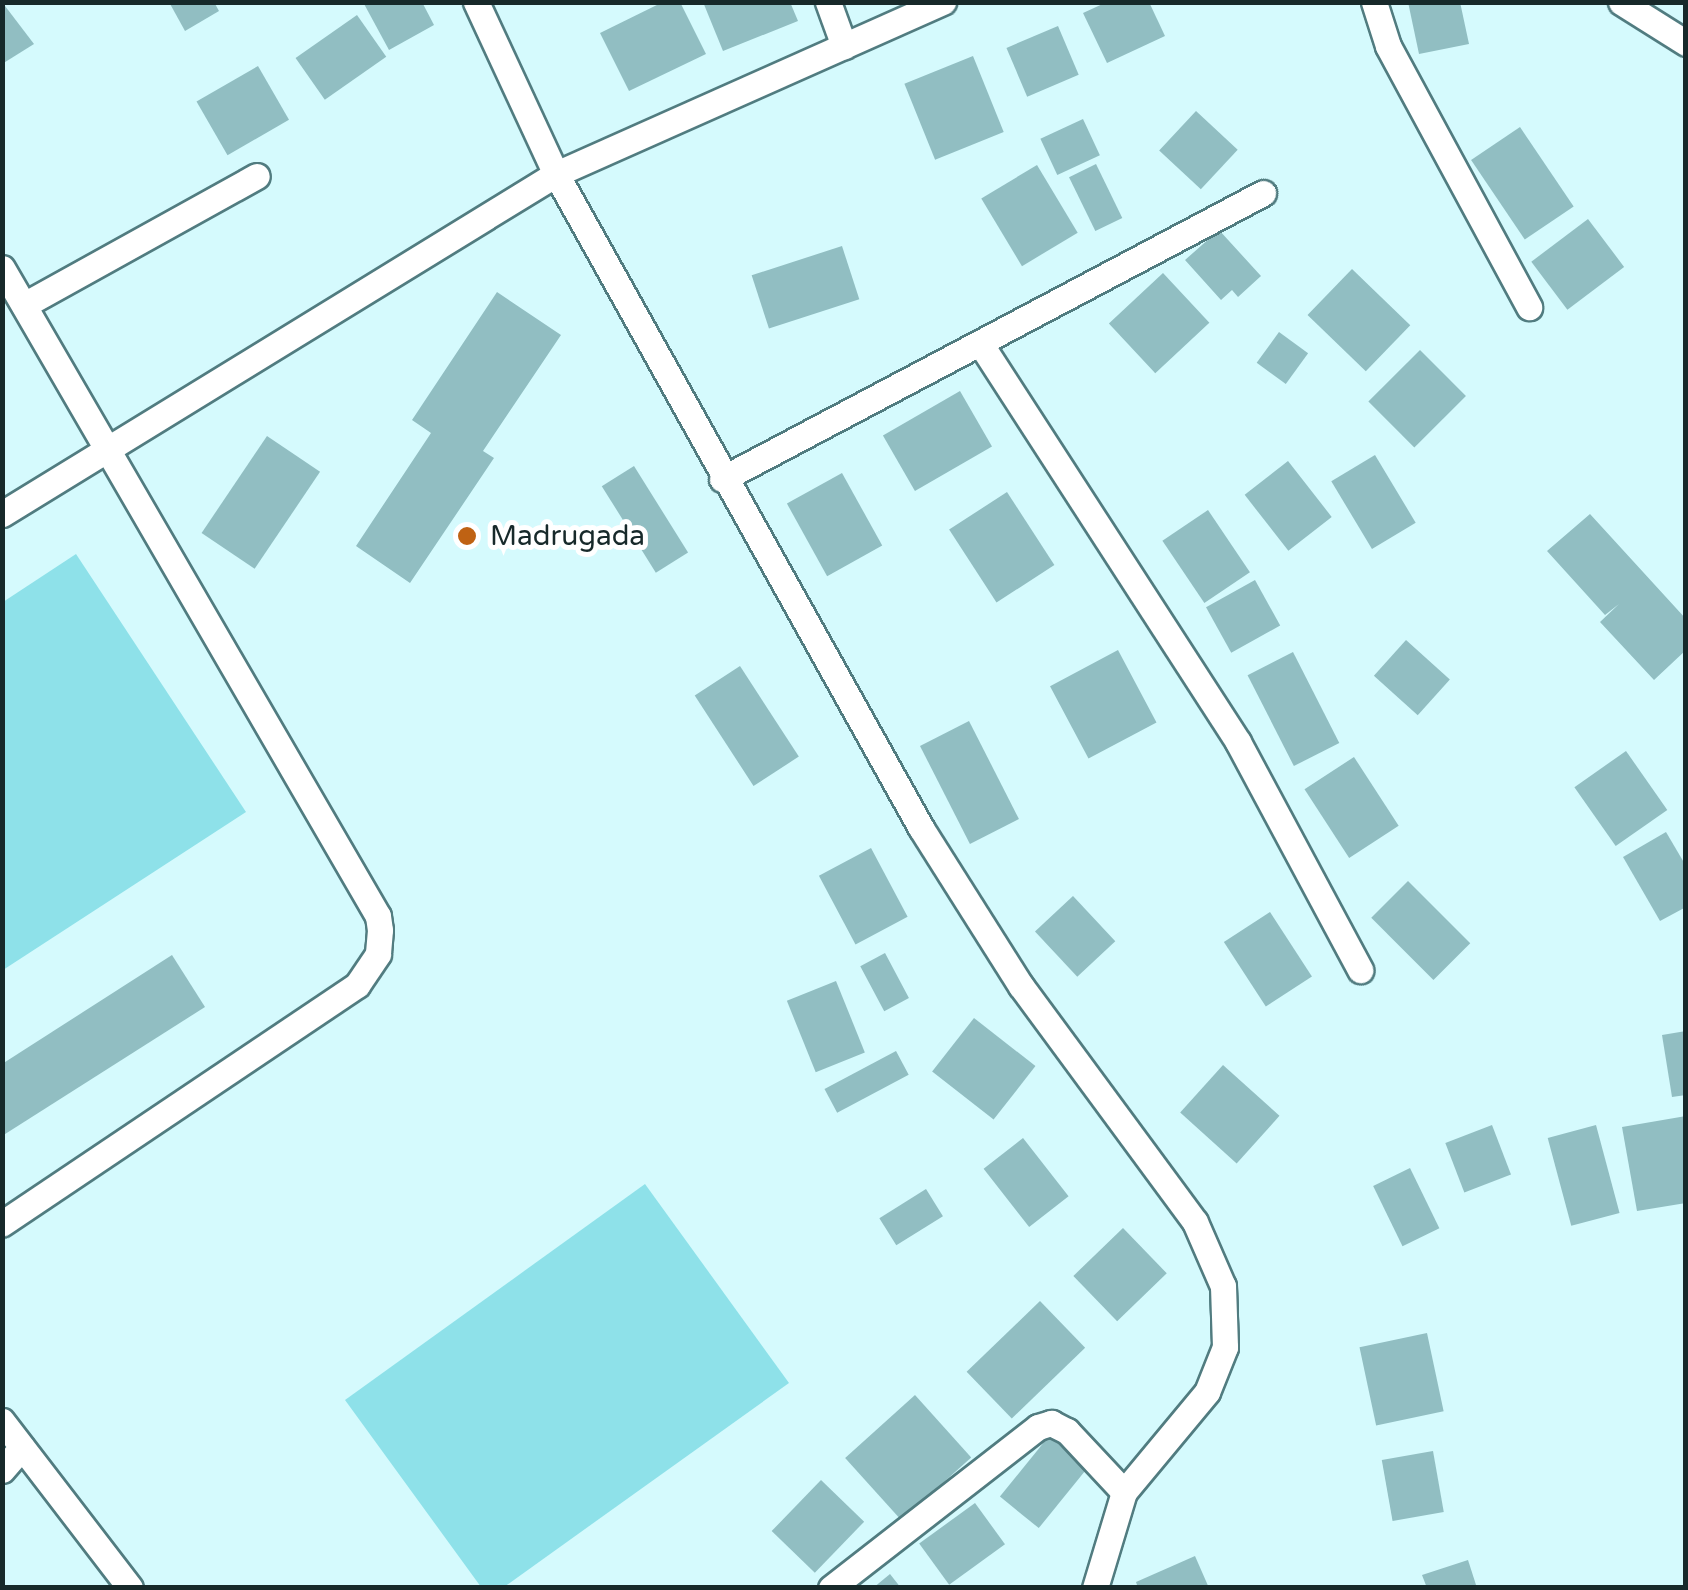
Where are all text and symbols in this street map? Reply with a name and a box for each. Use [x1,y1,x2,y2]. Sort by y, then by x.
place label: Madrugada [490,519,645,553]
marker: Madrugada [454,523,480,549]

